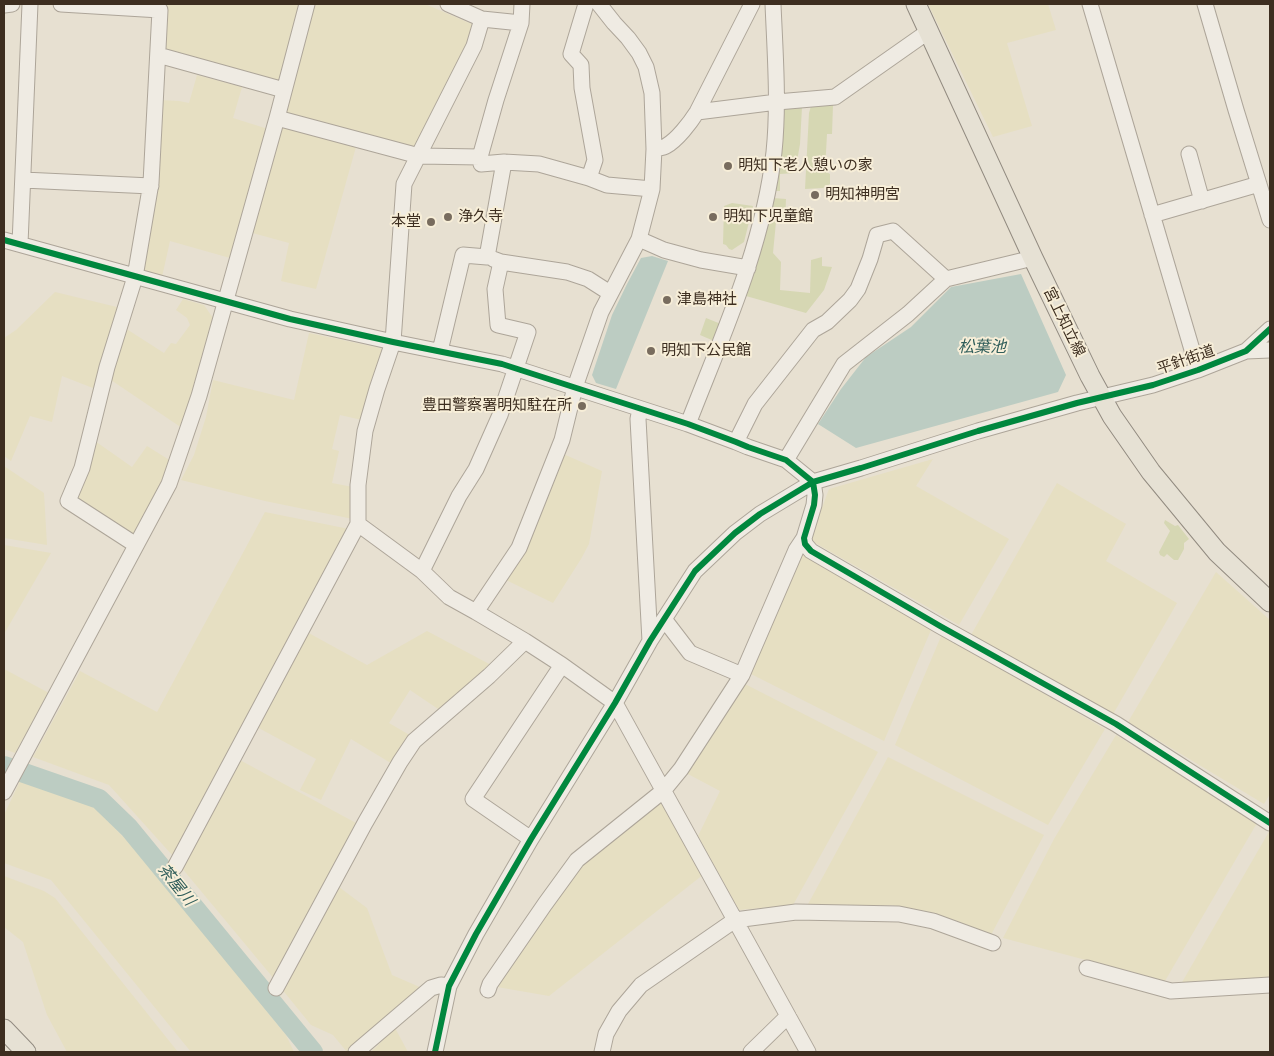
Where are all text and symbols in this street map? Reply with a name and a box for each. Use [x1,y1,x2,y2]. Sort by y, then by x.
place label: 明知下老人憩いの家 [738,157,873,175]
marker: 明知下老人憩いの家 [722,160,734,172]
place label: 明知神明宮 [825,186,900,204]
marker: 明知神明宮 [809,189,821,201]
place label: 浄久寺 [458,208,503,226]
place label: 明知下児童館 [723,208,813,226]
marker: 浄久寺 [442,211,454,223]
marker: 明知下児童館 [707,211,719,223]
place label: 本堂 [391,213,421,231]
marker: 本堂 [425,216,437,228]
street label: 宮上知立線 [1039,284,1089,360]
place label: 津島神社 [677,291,737,309]
marker: 津島神社 [661,294,673,306]
water label: 松葉池 [958,337,1006,357]
place label: 明知下公民館 [661,342,751,360]
street label: 平針街道 [1155,342,1217,378]
marker: 明知下公民館 [645,345,657,357]
place label: 豊田警察署明知駐在所 [422,397,572,415]
marker: 豊田警察署明知駐在所 [576,400,588,412]
water label: 茶屋川 [153,860,199,910]

